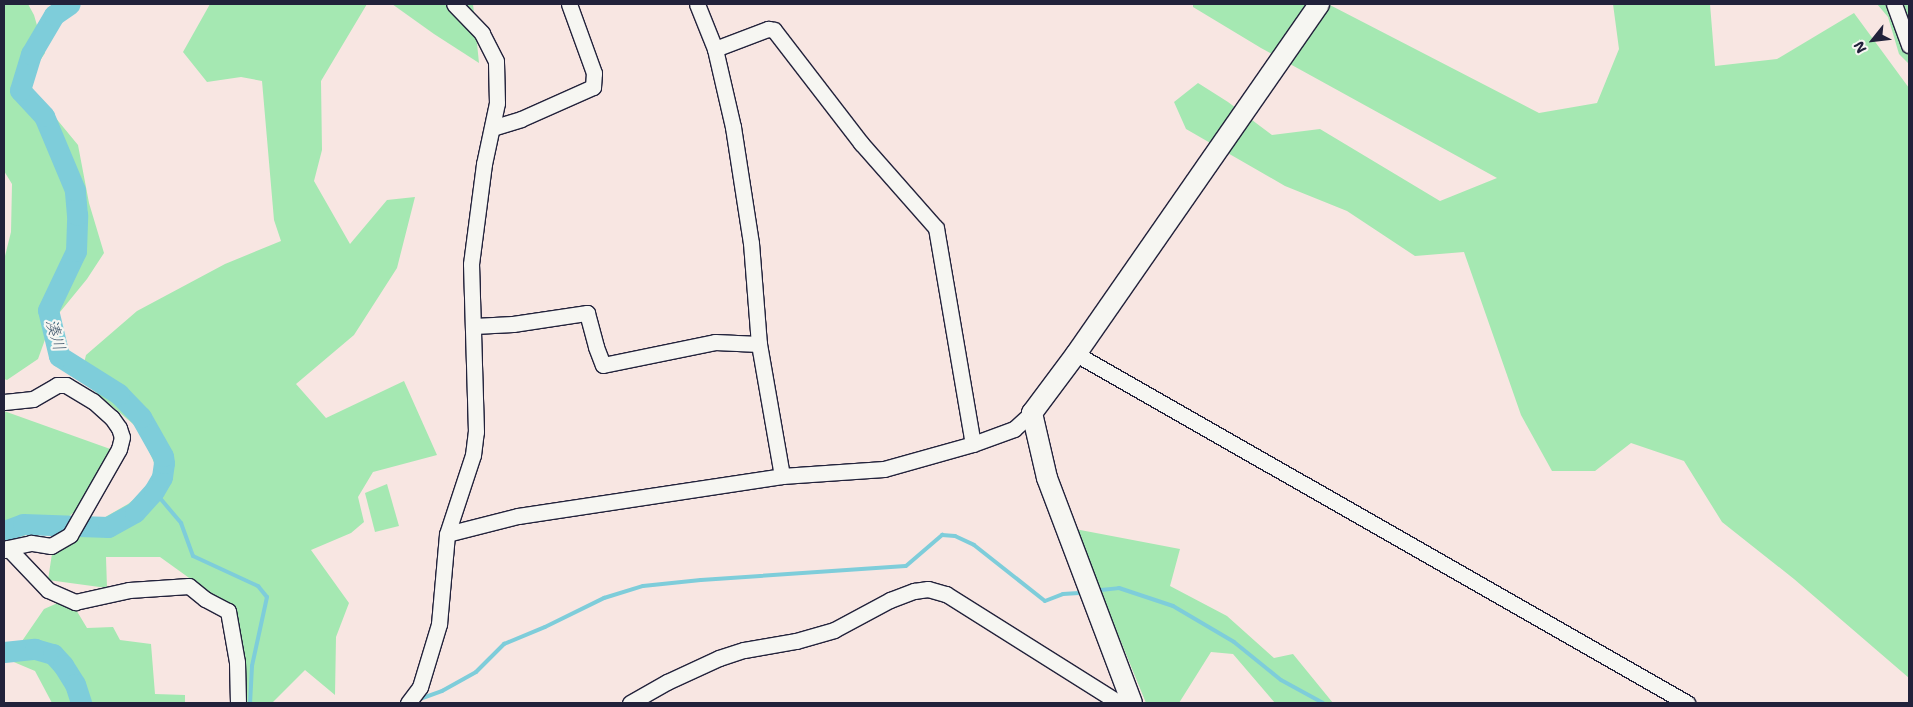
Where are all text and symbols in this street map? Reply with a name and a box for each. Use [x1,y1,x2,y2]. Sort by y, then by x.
north arrow [1848,15,1898,65]
text: N [1849,38,1870,56]
water label: 湊川 [41,317,69,353]

